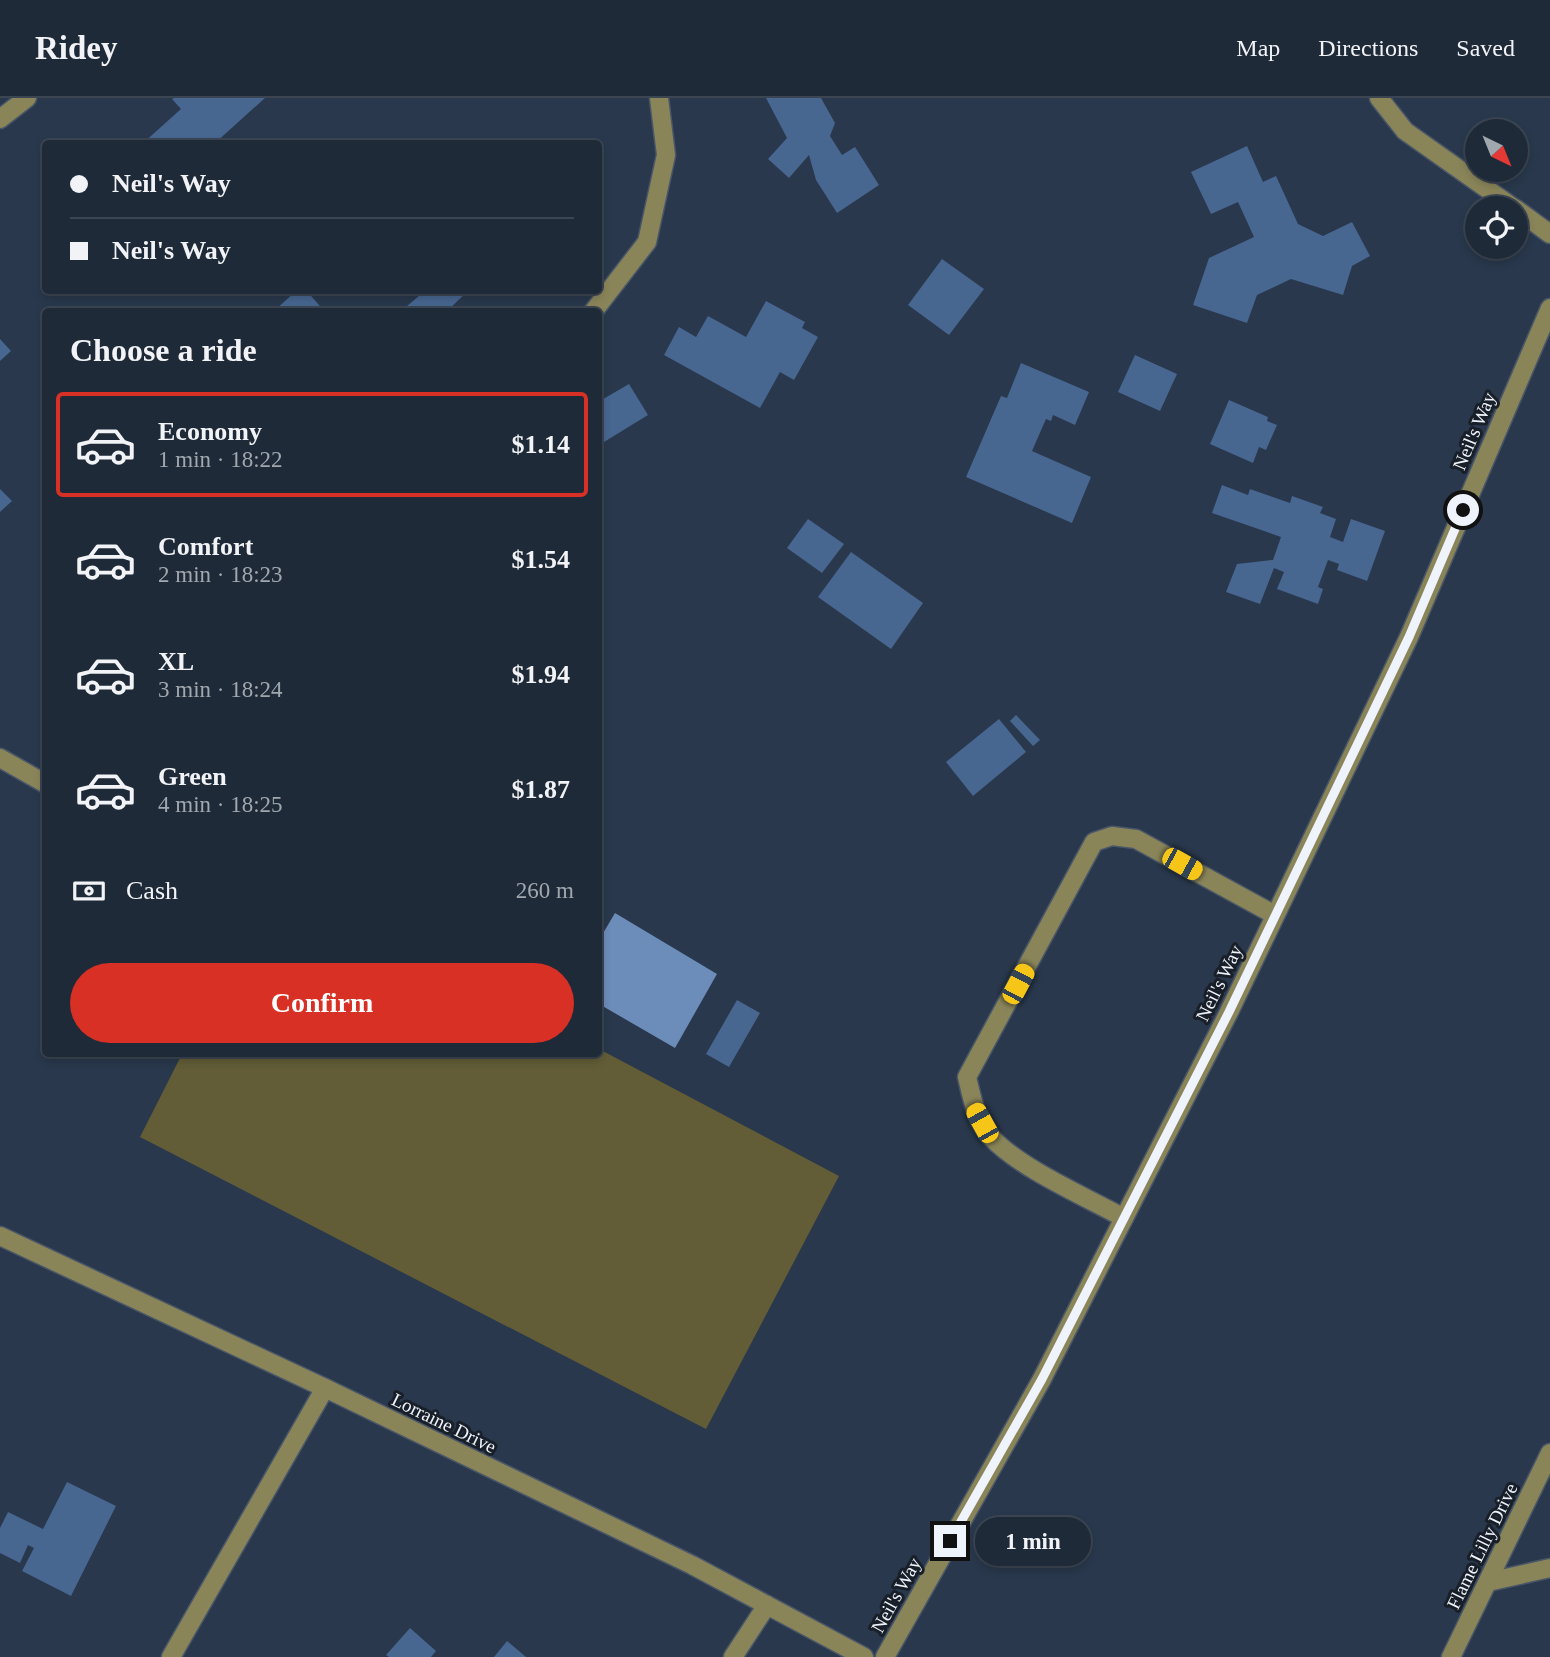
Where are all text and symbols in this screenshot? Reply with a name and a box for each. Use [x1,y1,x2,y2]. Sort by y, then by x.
text: Ridey [35,30,118,66]
text: Map [1236,35,1280,61]
text: Directions [1318,35,1418,61]
text: Saved [1456,35,1515,61]
north arrow [1465,119,1528,182]
map controls [1465,119,1528,259]
text: Neil's Way [112,169,231,198]
button: locate [1465,196,1528,259]
text: Neil's Way [112,236,231,265]
text: Choose a ride [70,332,257,368]
street label: Neil's Way [1448,389,1500,473]
icon: car [74,413,137,476]
text: Economy [158,417,262,446]
text: $1.14 [512,430,570,459]
text: 1 min · 18:22 [158,447,283,472]
route start [1447,494,1479,526]
icon: car [74,528,137,591]
text: Comfort [158,532,253,561]
text: $1.54 [512,545,570,574]
text: 2 min · 18:23 [158,562,283,587]
icon: car [74,643,137,706]
text: XL [158,647,194,676]
text: $1.94 [512,660,570,689]
text: 3 min · 18:24 [158,677,283,702]
icon: car [74,758,137,821]
text: Green [158,762,227,791]
text: $1.87 [512,775,570,804]
text: 4 min · 18:25 [158,792,283,817]
car [1159,845,1206,883]
icon: cash [70,872,108,910]
text: Cash [126,876,178,905]
text: 260 m [516,878,574,903]
street label: Neil's Way [1192,941,1247,1025]
car [999,961,1038,1007]
button: Confirm [70,963,574,1043]
car [963,1100,1002,1146]
street label: Lorraine Drive [388,1389,500,1457]
street label: Flame Lilly Drive [1442,1480,1522,1612]
callout: 1 min [974,1516,1090,1566]
route end [934,1525,966,1557]
text: 1 min [1005,1529,1061,1554]
street label: Neil's Way [867,1553,925,1636]

